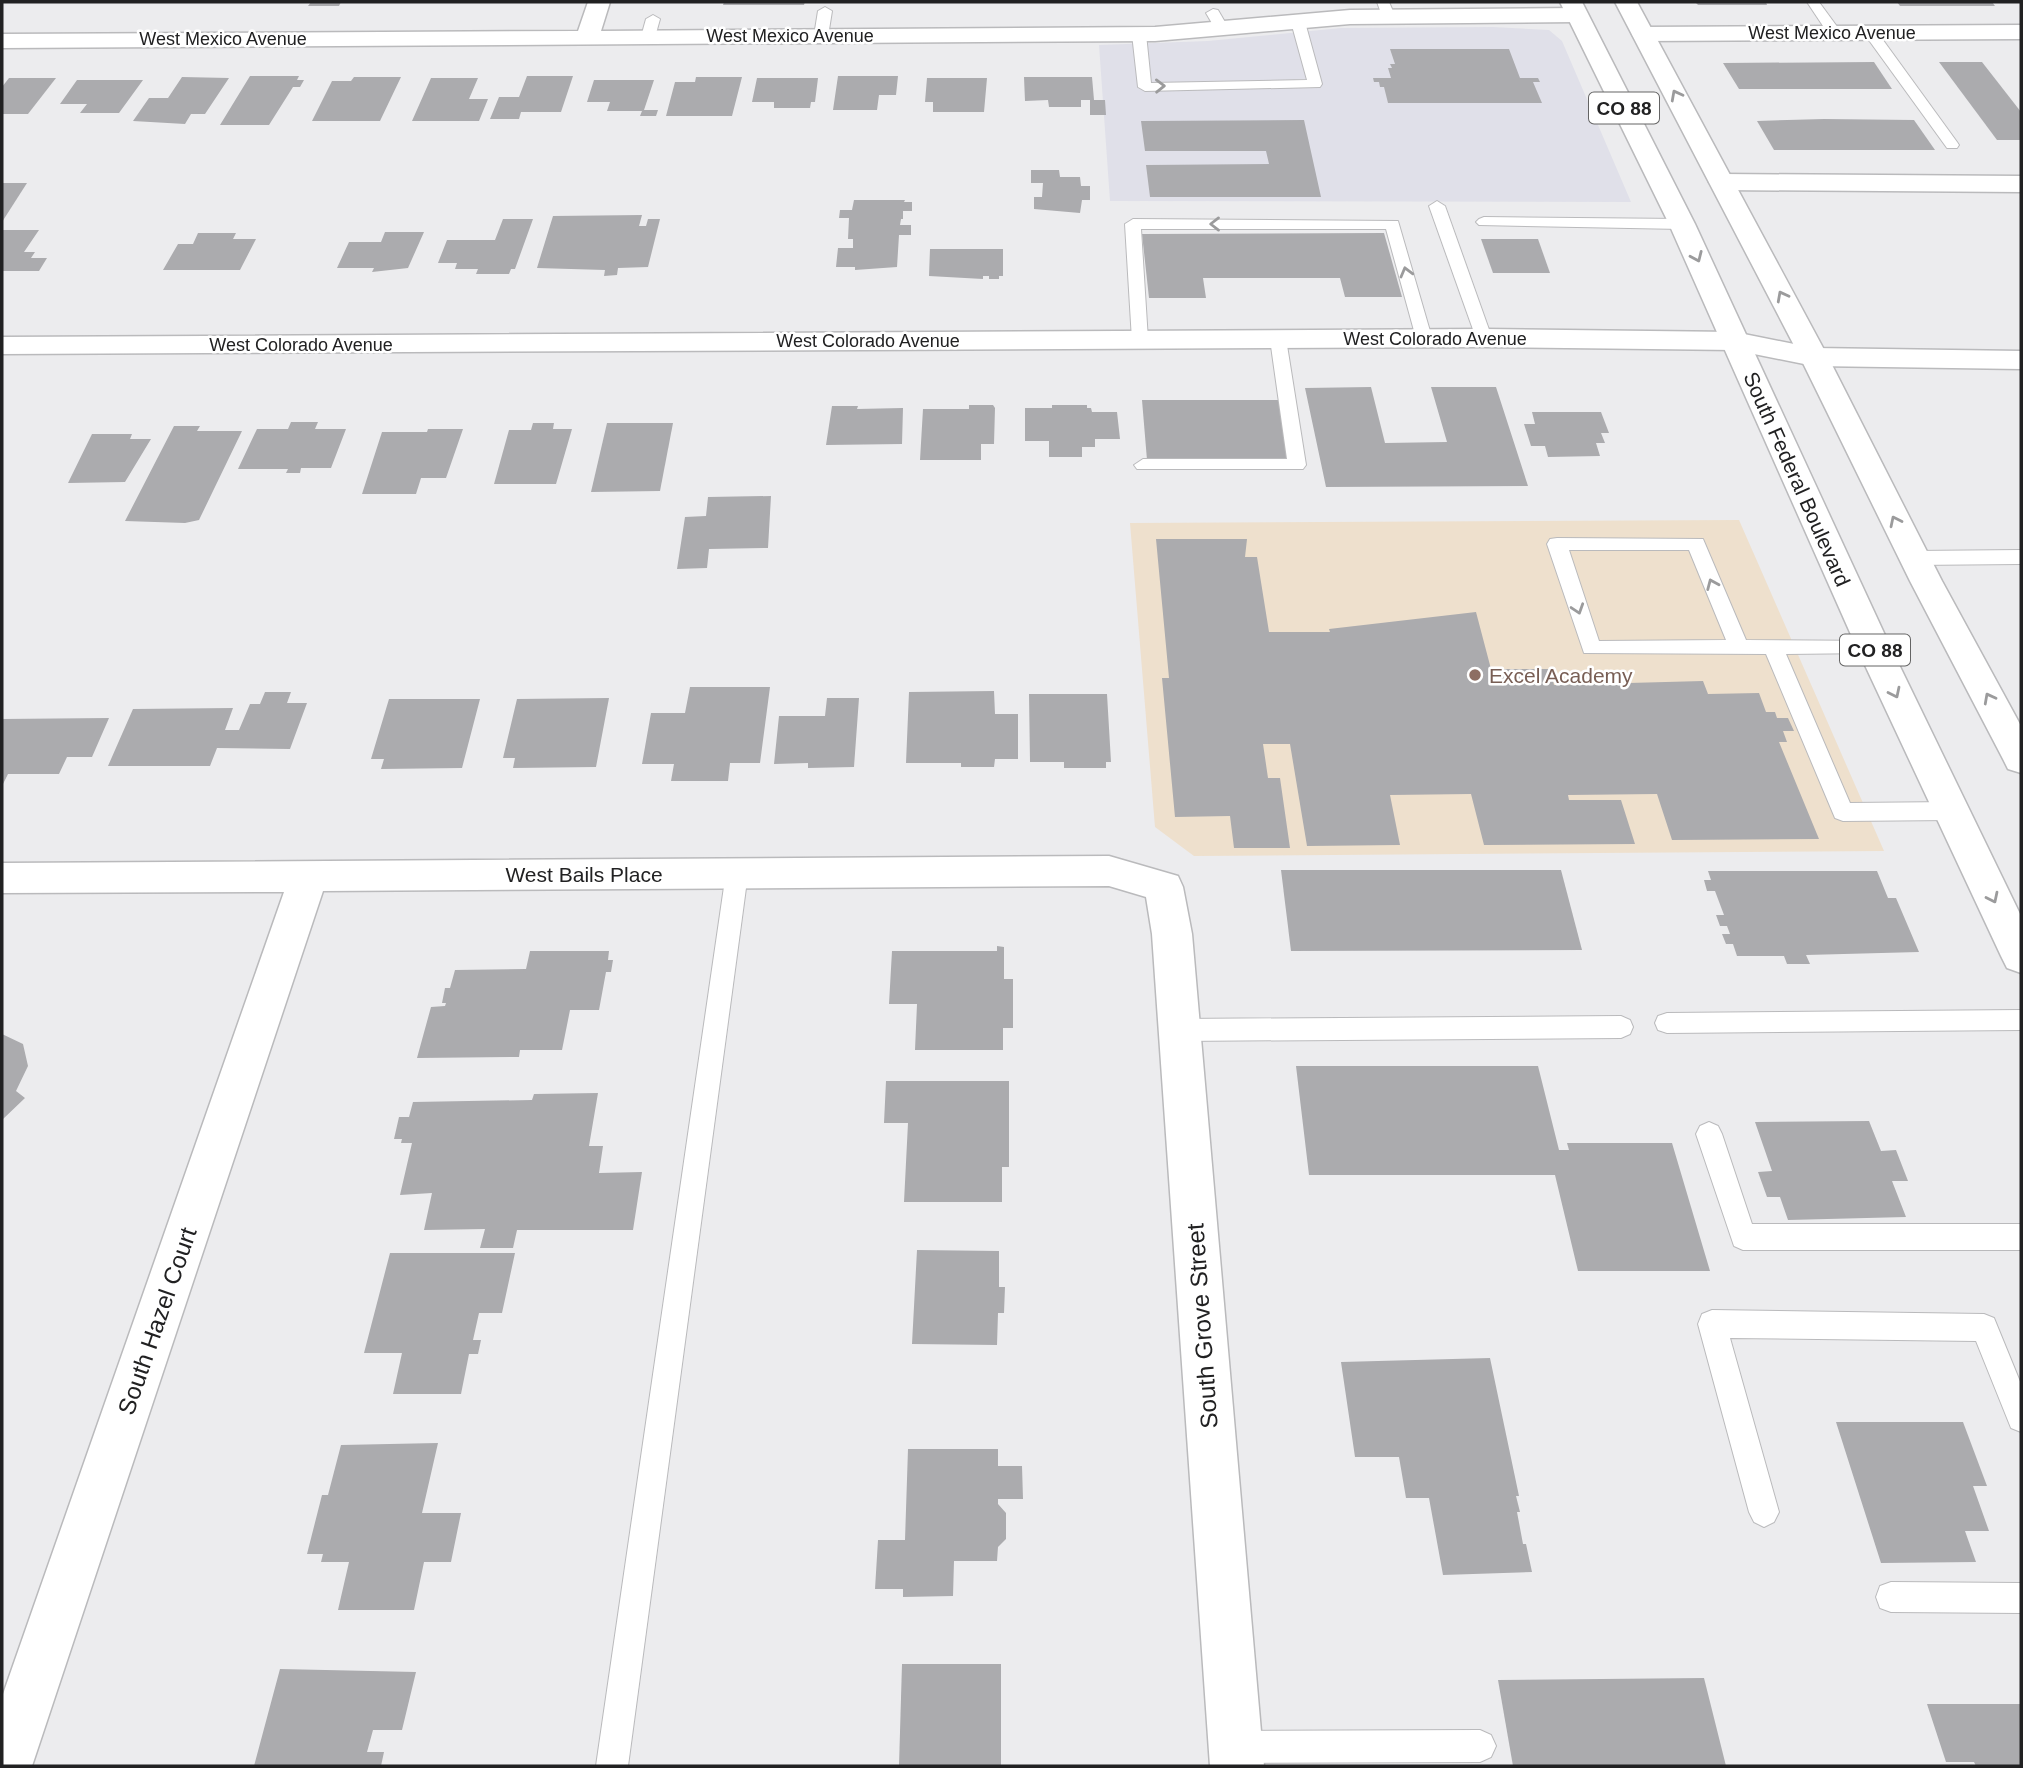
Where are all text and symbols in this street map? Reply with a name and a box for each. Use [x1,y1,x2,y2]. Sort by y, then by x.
street label: West Mexico Avenue [1748,23,1916,43]
street label: West Mexico Avenue [706,26,874,46]
street label: West Mexico Avenue [139,29,307,49]
one-way arrow [1155,79,1166,94]
one-way arrow [1670,90,1684,103]
road number: CO 88 [1589,92,1659,124]
one-way arrow [1209,216,1220,232]
one-way arrow [1689,250,1703,262]
one-way arrow [1399,267,1414,279]
one-way arrow [1777,291,1791,303]
street label: West Colorado Avenue [1343,329,1527,349]
street label: West Colorado Avenue [776,331,960,351]
street label: West Colorado Avenue [209,335,393,355]
street label: South Federal Boulevard [1739,368,1855,590]
one-way arrow [1890,515,1903,528]
one-way arrow [1707,579,1721,591]
one-way arrow [1570,602,1584,614]
road number: CO 88 [1840,635,1910,666]
place label: Excel Academy [1489,664,1633,687]
marker: Excel Academy [1467,667,1483,683]
one-way arrow [1887,686,1901,698]
one-way arrow [1984,693,1997,706]
street label: West Bails Place [505,863,663,886]
one-way arrow [1985,891,1999,903]
street label: South Grove Street [1181,1222,1223,1429]
street label: South Hazel Court [112,1224,202,1418]

